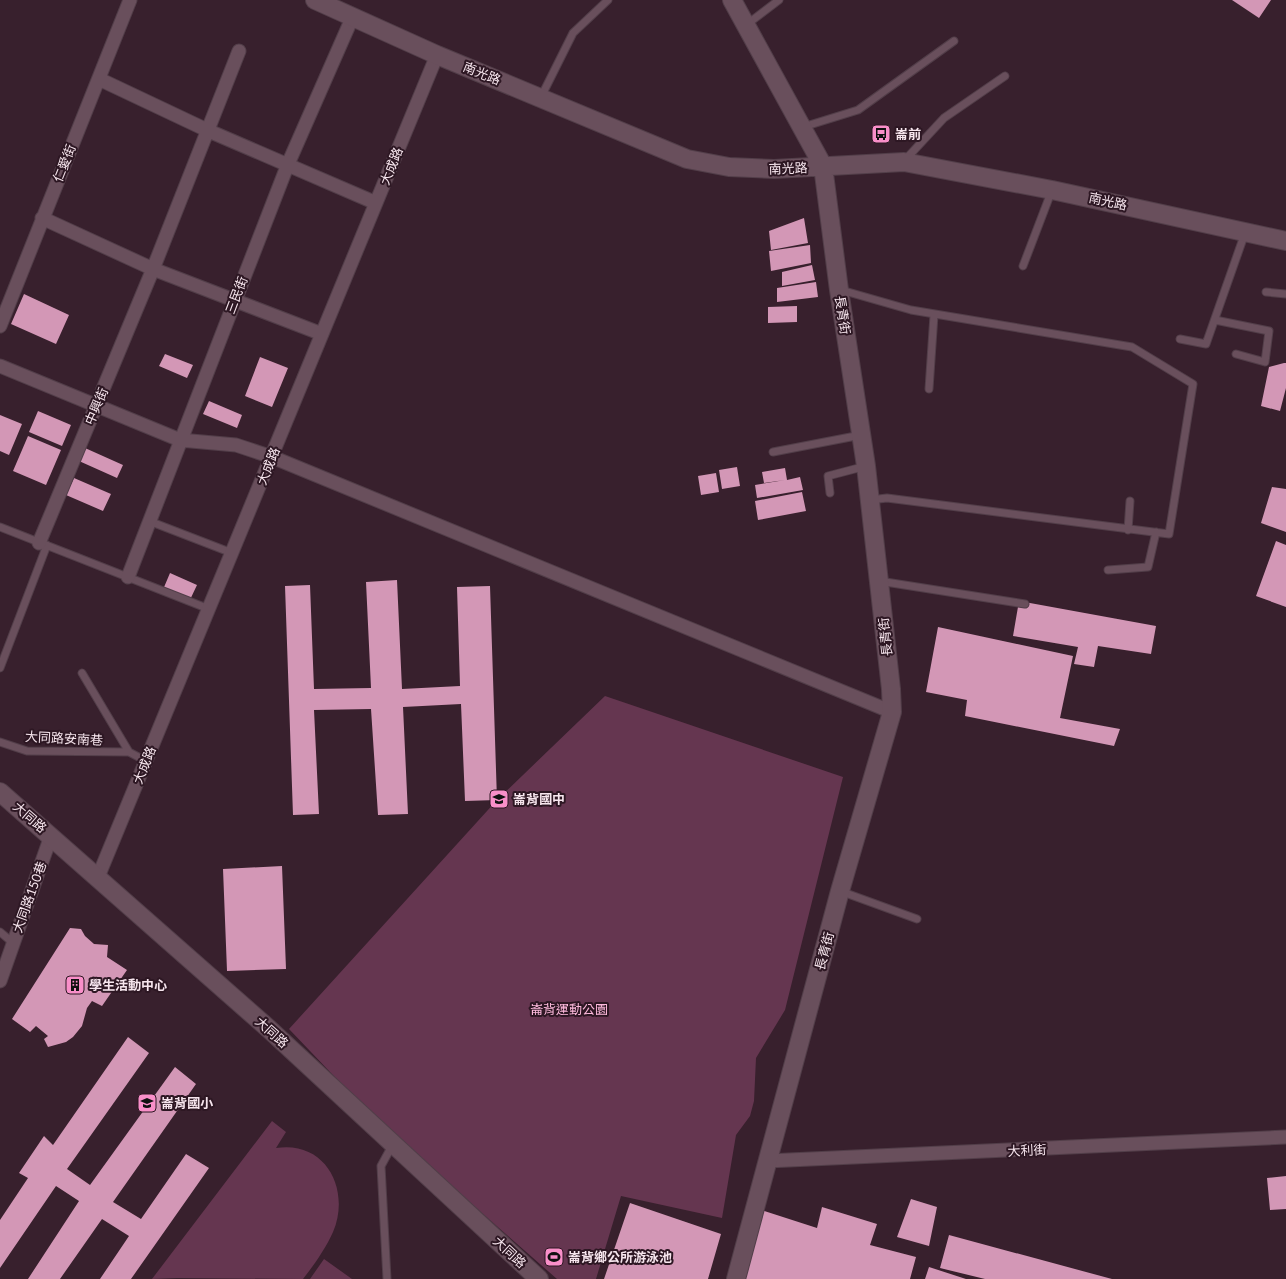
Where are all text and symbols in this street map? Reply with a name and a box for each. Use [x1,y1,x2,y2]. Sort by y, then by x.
street label: 南光路 [461,58,503,88]
bus stop icon: 崙前 [870,123,892,145]
place label: 崙前 [895,126,921,142]
street label: 仁愛街 [49,142,79,184]
street label: 大成路 [376,145,406,187]
street label: 南光路 [768,159,808,177]
street label: 南光路 [1087,189,1129,213]
street label: 三民街 [222,274,250,316]
street label: 長青街 [832,294,854,336]
street label: 中興街 [81,385,111,427]
street label: 大成路 [253,445,283,487]
street label: 長青街 [875,617,895,657]
street label: 大同路安南巷 [25,728,103,748]
street label: 大成路 [129,744,159,786]
school or university icon: 崙背國中 [488,788,510,810]
place label: 崙背國中 [513,791,565,807]
street label: 大同路 [10,798,50,836]
street label: 大同路150巷 [9,859,49,935]
street label: 長青街 [811,930,837,972]
building icon: 學生活動中心 [64,974,86,996]
place label: 學生活動中心 [89,977,167,993]
park label: 崙背運動公園 [530,1001,608,1017]
street label: 大同路 [252,1013,292,1051]
school or university icon: 崙背國小 [136,1092,158,1114]
place label: 崙背國小 [161,1095,214,1111]
street label: 大利街 [1007,1141,1047,1159]
street label: 大同路 [490,1233,530,1271]
sports icon: 崙背鄉公所游泳池 [543,1246,565,1268]
place label: 崙背鄉公所游泳池 [568,1249,672,1265]

